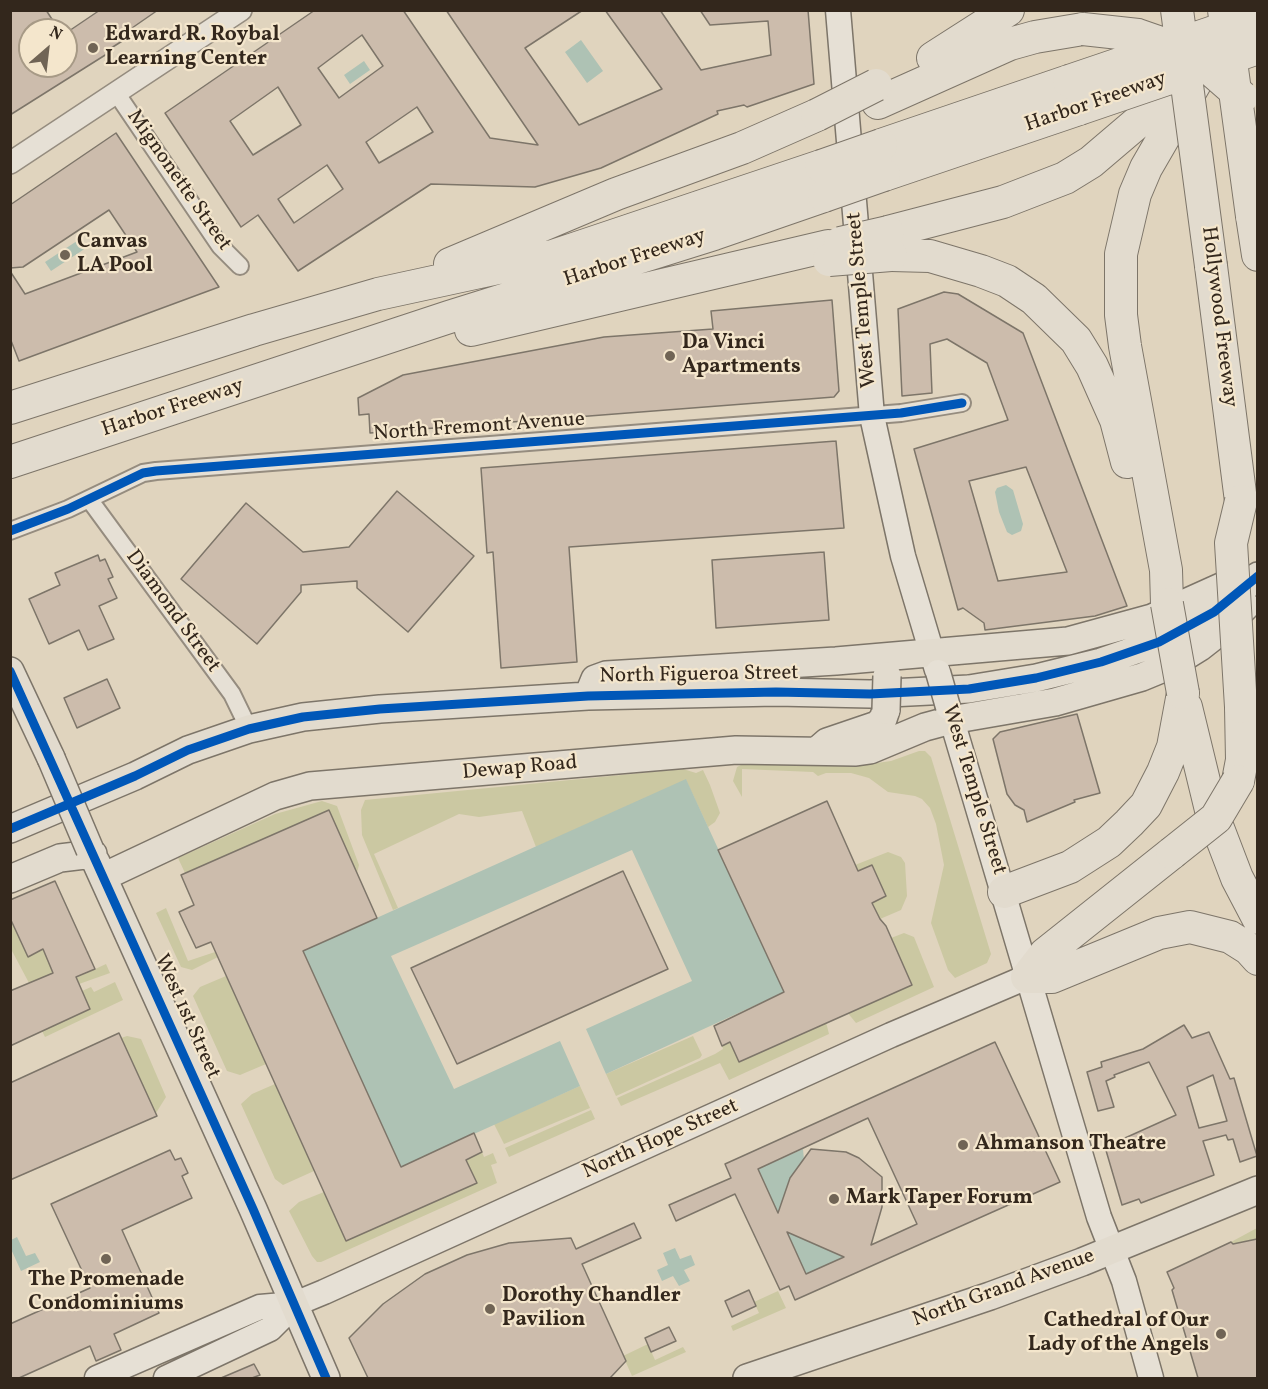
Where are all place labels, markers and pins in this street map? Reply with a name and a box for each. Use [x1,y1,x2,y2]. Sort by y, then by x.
place label: Edward R. Roybal Learning Center [105,23,280,73]
marker: Edward R. Roybal Learning Center [86,41,100,55]
place label: Canvas LA Pool [77,230,153,280]
marker: Canvas LA Pool [58,248,72,262]
place label: Da Vinci Apartments [682,331,801,381]
marker: Da Vinci Apartments [663,349,677,363]
place label: Ahmanson Theatre [975,1132,1166,1158]
marker: Ahmanson Theatre [956,1138,970,1152]
place label: Mark Taper Forum [846,1186,1033,1212]
marker: Mark Taper Forum [827,1192,841,1206]
marker: The Promenade Condominiums [99,1252,113,1266]
place label: The Promenade Condominiums [28,1268,184,1318]
place label: Dorothy Chandler Pavilion [502,1284,681,1334]
marker: Dorothy Chandler Pavilion [483,1302,497,1316]
place label: Cathedral of Our Lady of the Angels [1028,1309,1209,1359]
marker: Cathedral of Our Lady of the Angels [1214,1327,1228,1341]

